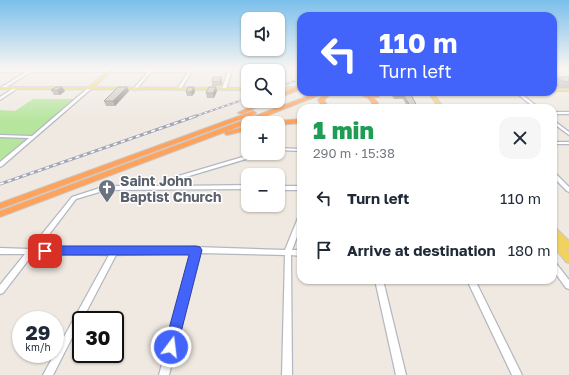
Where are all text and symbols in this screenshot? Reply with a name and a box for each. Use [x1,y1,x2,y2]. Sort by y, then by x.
map controls [241,12,285,212]
button: sound [241,12,285,56]
text: 110 m [379,26,458,59]
icon: left [313,28,365,80]
text: Turn left [379,60,452,82]
button: search [241,64,285,108]
text: 1 min [313,115,374,144]
button: + [241,116,285,160]
button: close [499,117,541,159]
text: 290 m · 15:38 [313,145,395,161]
button: − [241,168,285,212]
place label: Saint John Baptist Church [120,172,221,205]
church icon: Saint John Baptist Church [97,178,117,203]
icon: left [313,187,335,209]
text: Turn left [347,189,409,207]
text: 110 m [500,189,541,207]
pin [28,234,62,268]
icon: arrive [313,239,335,261]
icon: arrive [34,240,56,262]
text: Arrive at destination [347,241,496,259]
text: 180 m [508,241,550,259]
speed limit sign: 30 [72,311,124,363]
text: 29 [26,320,50,344]
position arrow [150,326,192,368]
text: km/h [25,341,51,353]

